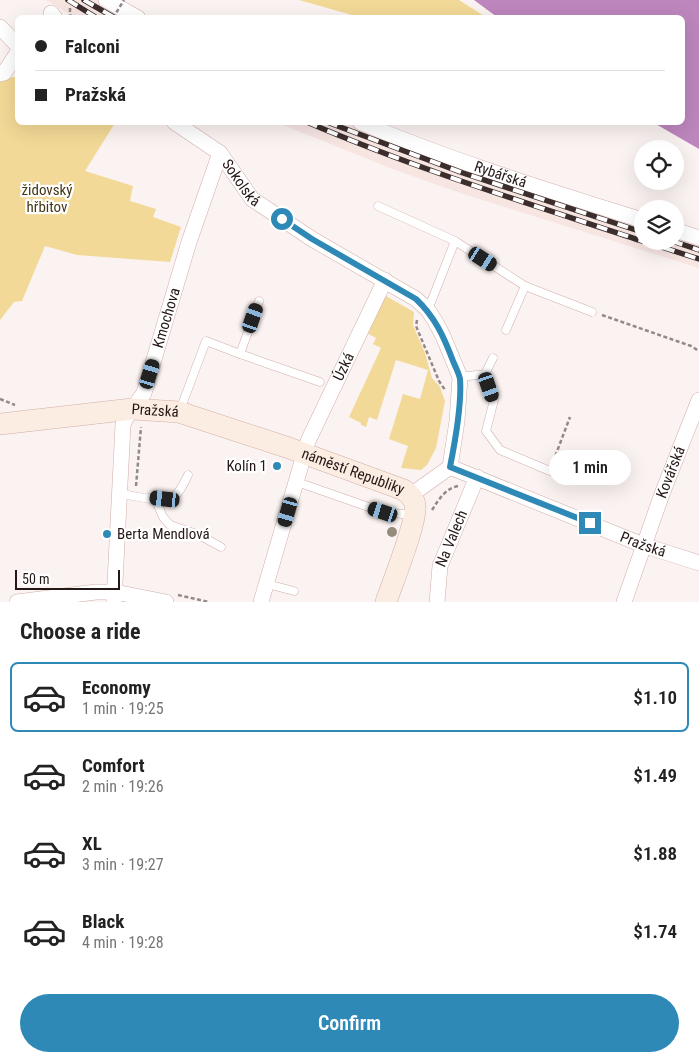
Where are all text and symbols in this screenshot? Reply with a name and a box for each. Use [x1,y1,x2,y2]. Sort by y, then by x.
text: Falconi [65,35,120,58]
text: Pražská [65,83,126,106]
map controls [634,140,684,250]
button: locate [634,140,684,190]
street label: Sokolská [218,156,263,211]
street label: Rybářská [472,157,529,192]
park label: židovský hřbitov [21,181,73,216]
button: layers [634,200,684,250]
route start [271,208,293,230]
car [466,245,499,273]
street label: Kmochova [149,286,184,350]
car [241,301,264,335]
street label: Úzká [329,350,358,384]
car [138,357,161,391]
car [477,370,500,404]
street label: Pražská [131,400,179,421]
street label: náměstí Republiky [299,444,407,498]
street label: Kovářská [652,444,689,501]
callout: 1 min [549,450,631,486]
place label: Kolín 1 [226,457,267,475]
text: 1 min [572,458,608,477]
marker: Kolín 1 [271,460,283,472]
car [149,490,180,508]
car [276,496,299,528]
car [366,500,399,524]
street label: Na Valech [432,507,471,570]
route end [579,512,601,534]
place label: Berta Mendlová [117,525,210,543]
marker: Berta Mendlová [101,528,113,540]
street label: Pražská [618,528,668,561]
scale bar [15,567,120,590]
text: 50 m [22,571,50,587]
text: Choose a ride [20,619,141,644]
icon: car [22,675,67,720]
text: Economy [82,676,151,699]
text: $1.10 [633,686,677,709]
text: 1 min · 19:25 [82,699,164,718]
icon: car [22,753,67,798]
text: Comfort [82,754,145,777]
text: $1.49 [633,764,677,787]
text: 2 min · 19:26 [82,777,164,796]
icon: car [22,831,67,876]
text: XL [82,832,102,855]
text: $1.88 [633,842,677,865]
text: 3 min · 19:27 [82,855,164,874]
icon: car [22,909,67,954]
text: Black [82,910,124,933]
text: $1.74 [633,920,677,943]
text: 4 min · 19:28 [82,933,164,952]
button: Confirm [20,994,679,1052]

